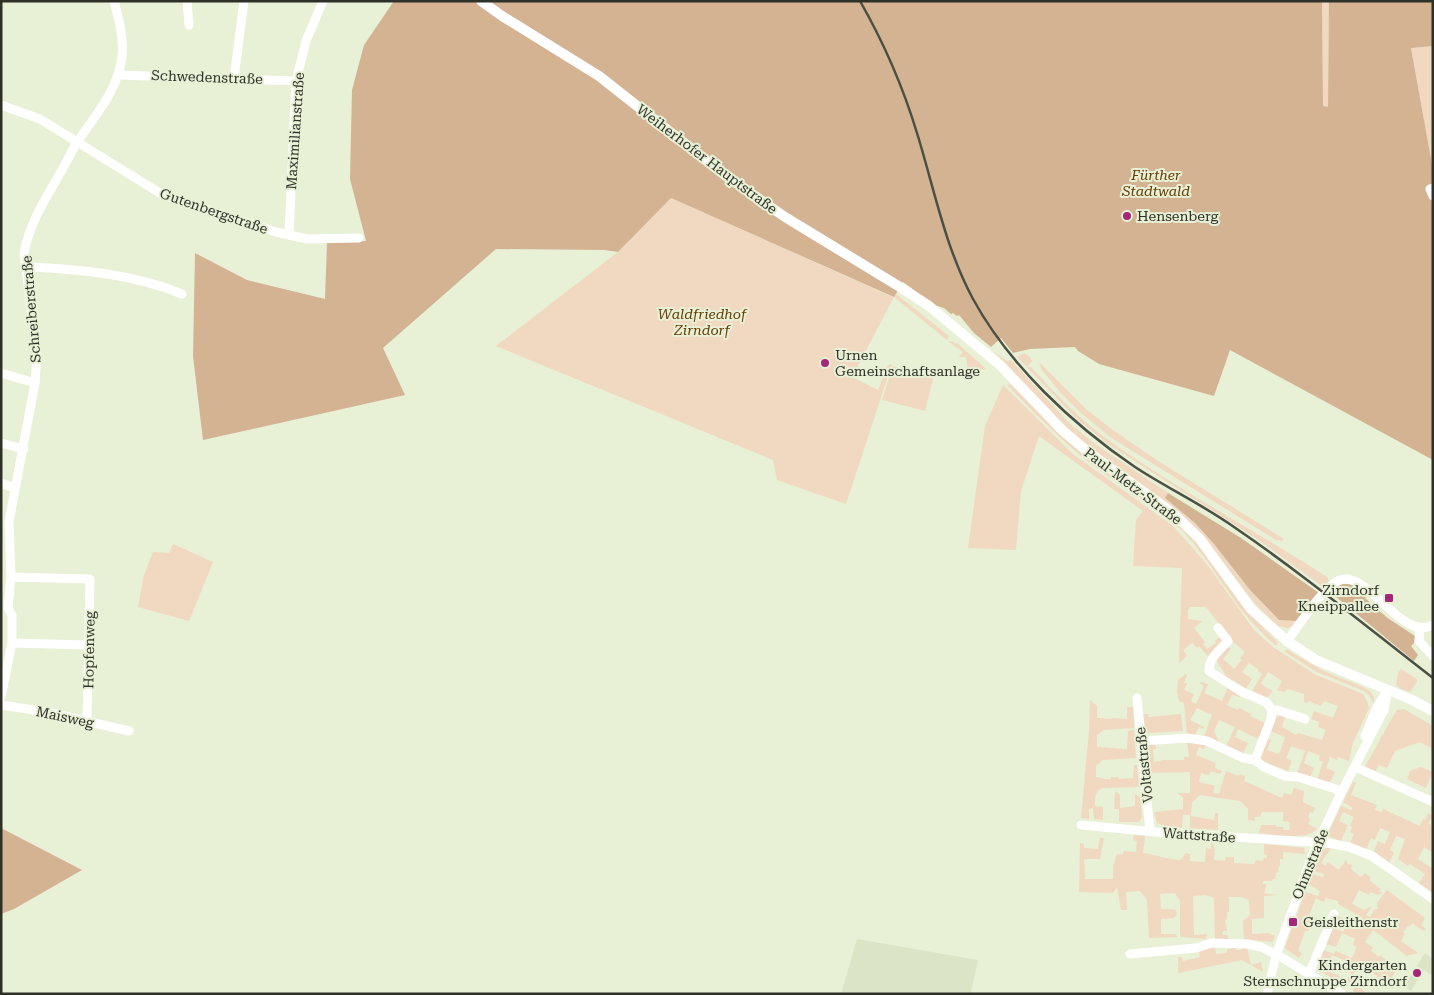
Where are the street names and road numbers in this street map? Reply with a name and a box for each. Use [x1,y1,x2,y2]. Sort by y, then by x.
street label: Schwedenstraße [151,67,264,87]
street label: Maximilianstraße [283,71,307,190]
street label: Weiherhofer Hauptstraße [634,101,781,217]
street label: Gutenbergstraße [158,185,270,237]
street label: Schreiberstraße [18,254,44,363]
street label: Paul-Metz-Straße [1081,444,1185,528]
street label: Hopfenweg [80,611,98,689]
street label: Maisweg [35,703,95,731]
street label: Voltastraße [1132,726,1156,804]
street label: Wattstraße [1162,824,1236,846]
street label: Ohmstraße [1289,826,1331,902]

